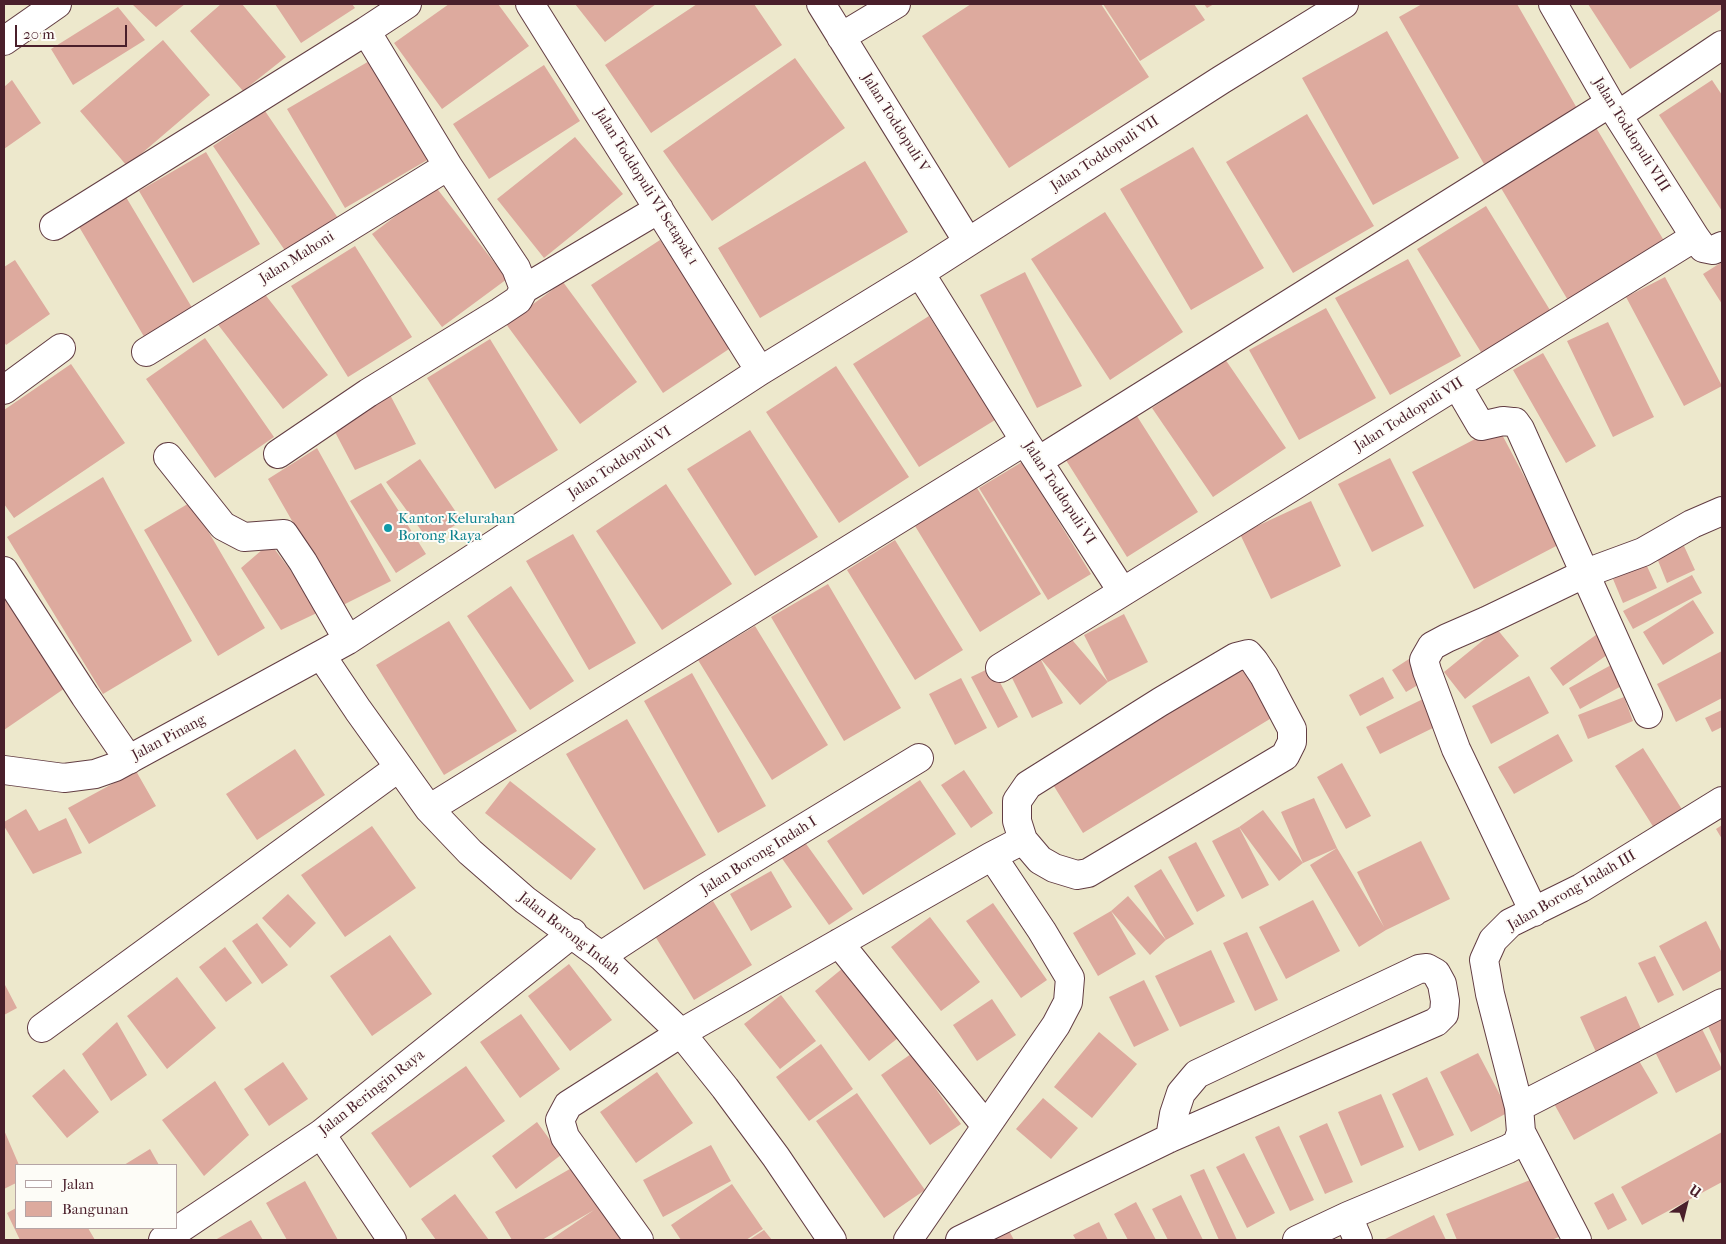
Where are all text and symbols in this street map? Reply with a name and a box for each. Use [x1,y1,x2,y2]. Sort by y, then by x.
scale bar [18,15,130,47]
text: 20 m [23,25,55,43]
street label: Jalan Toddopuli V [857,70,933,176]
street label: Jalan Toddopuli VIII [1589,75,1673,195]
street label: Jalan Toddopuli VI Setapak 1 [590,105,702,269]
street label: Jalan Toddopuli VII [1048,112,1162,196]
street label: Jalan Mahoni [256,228,338,288]
street label: Jalan Toddopuli VII [1351,374,1467,456]
street label: Jalan Toddopuli VI [565,423,675,503]
street label: Jalan Toddopuli VI [1019,438,1099,548]
place label: Kantor Kelurahan Borong Raya [398,510,515,545]
marker: Kantor Kelurahan Borong Raya [382,522,394,534]
street label: Jalan Pinang [129,711,209,765]
street label: Jalan Borong Indah I [698,813,820,899]
street label: Jalan Borong Indah III [1505,847,1639,935]
street label: Jalan Borong Indah [514,889,624,979]
street label: Jalan Beringin Raya [316,1046,428,1140]
legend [15,1164,178,1229]
text: Jalan [62,1175,94,1193]
north arrow [1661,1179,1711,1229]
text: U [1686,1181,1705,1202]
text: Bangunan [62,1200,129,1218]

